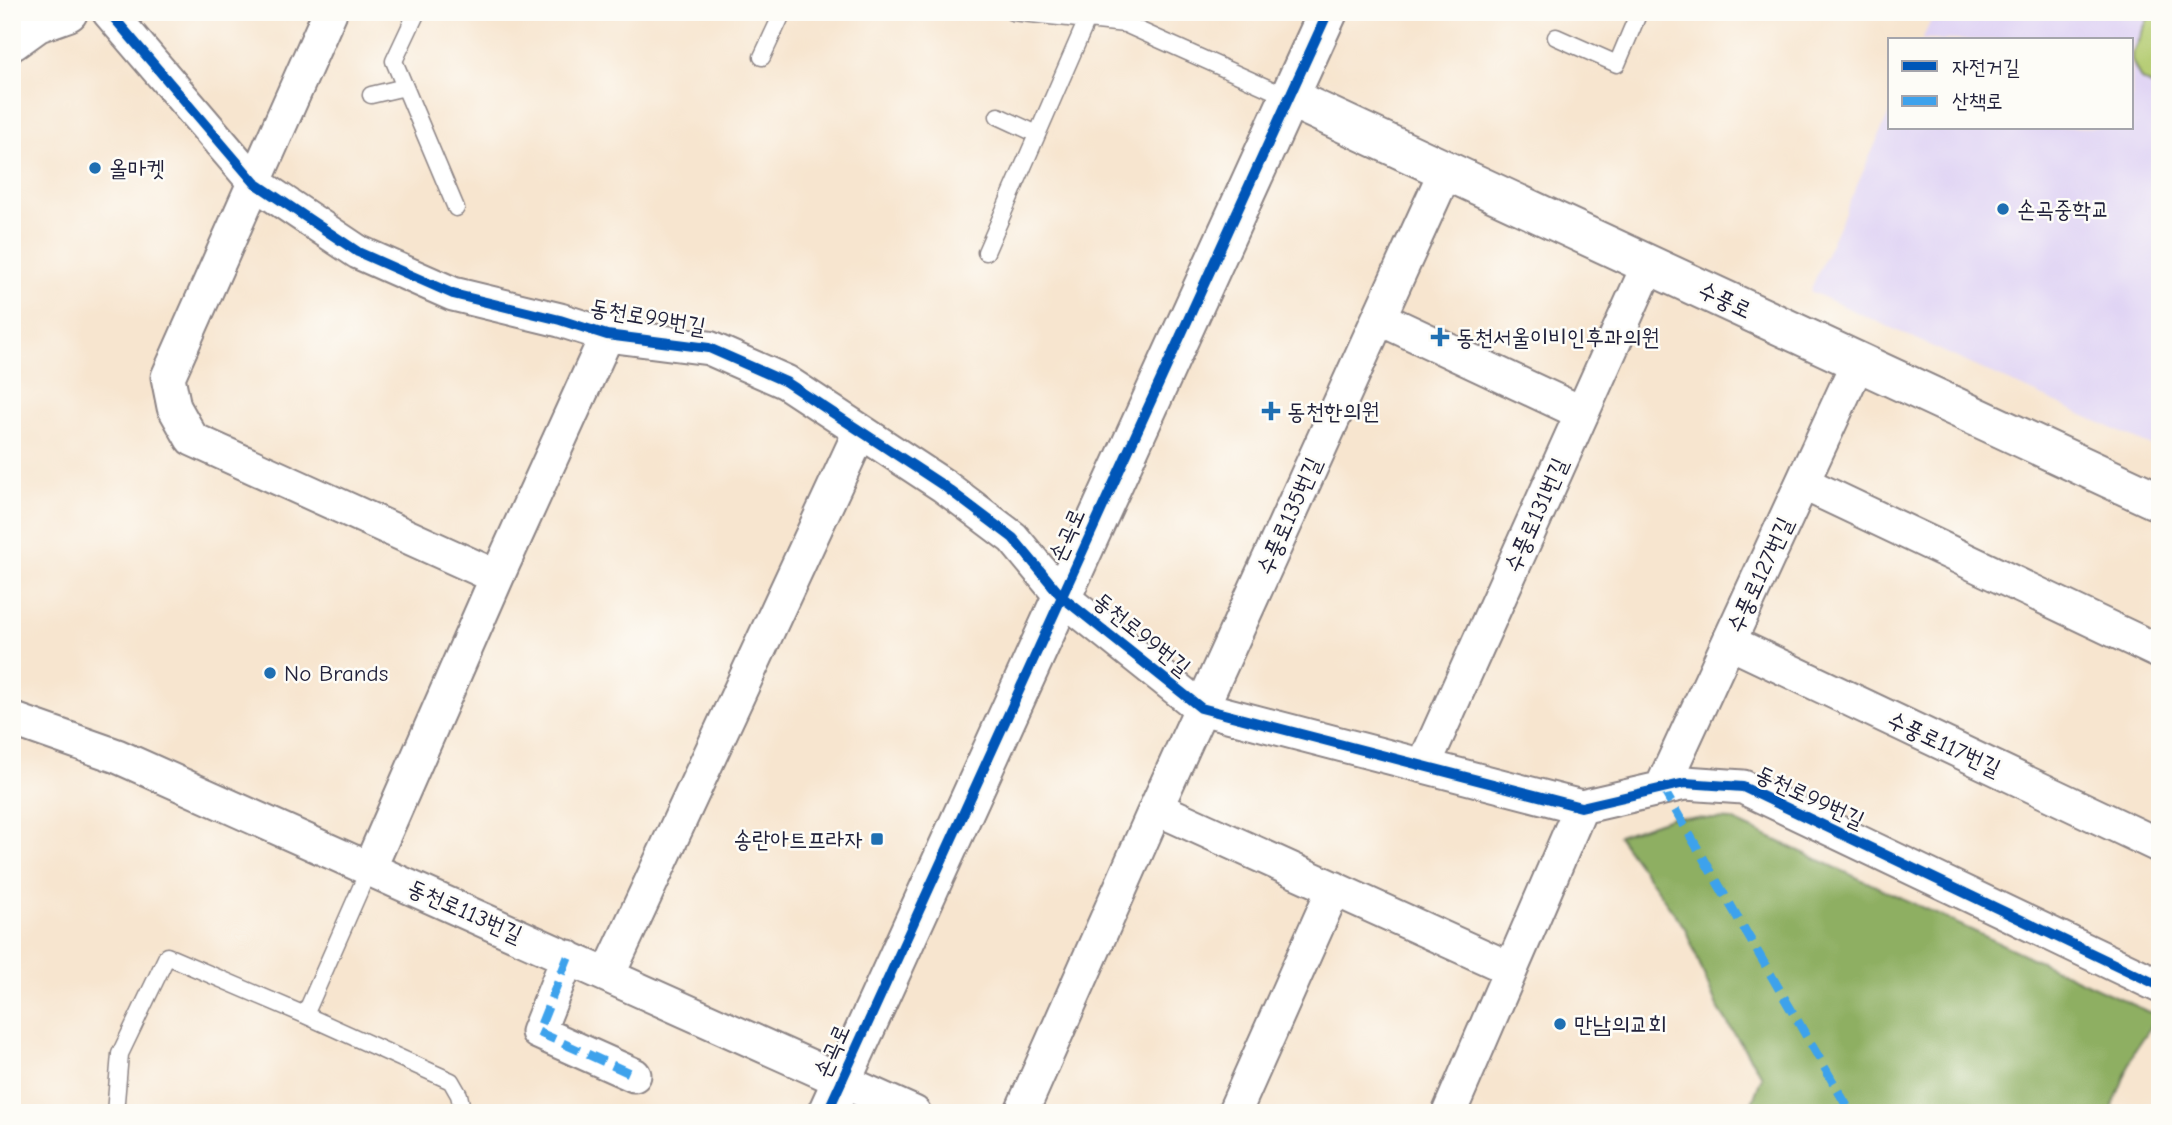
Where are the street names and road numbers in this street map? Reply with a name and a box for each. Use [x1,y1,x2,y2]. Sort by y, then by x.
street label: 수풍로 [1694,276,1756,324]
street label: 동천로99번길 [588,294,708,340]
street label: 수풍로135번길 [1251,453,1327,579]
street label: 수풍로131번길 [1499,454,1573,576]
street label: 손곡로 [1043,504,1091,566]
street label: 수풍로127번길 [1721,513,1799,637]
street label: 동천로99번길 [1088,587,1196,681]
street label: 수풍로117번길 [1883,706,2005,782]
street label: 동천로99번길 [1751,760,1869,834]
street label: 동천로113번길 [404,874,526,948]
street label: 손곡로 [808,1020,856,1082]

